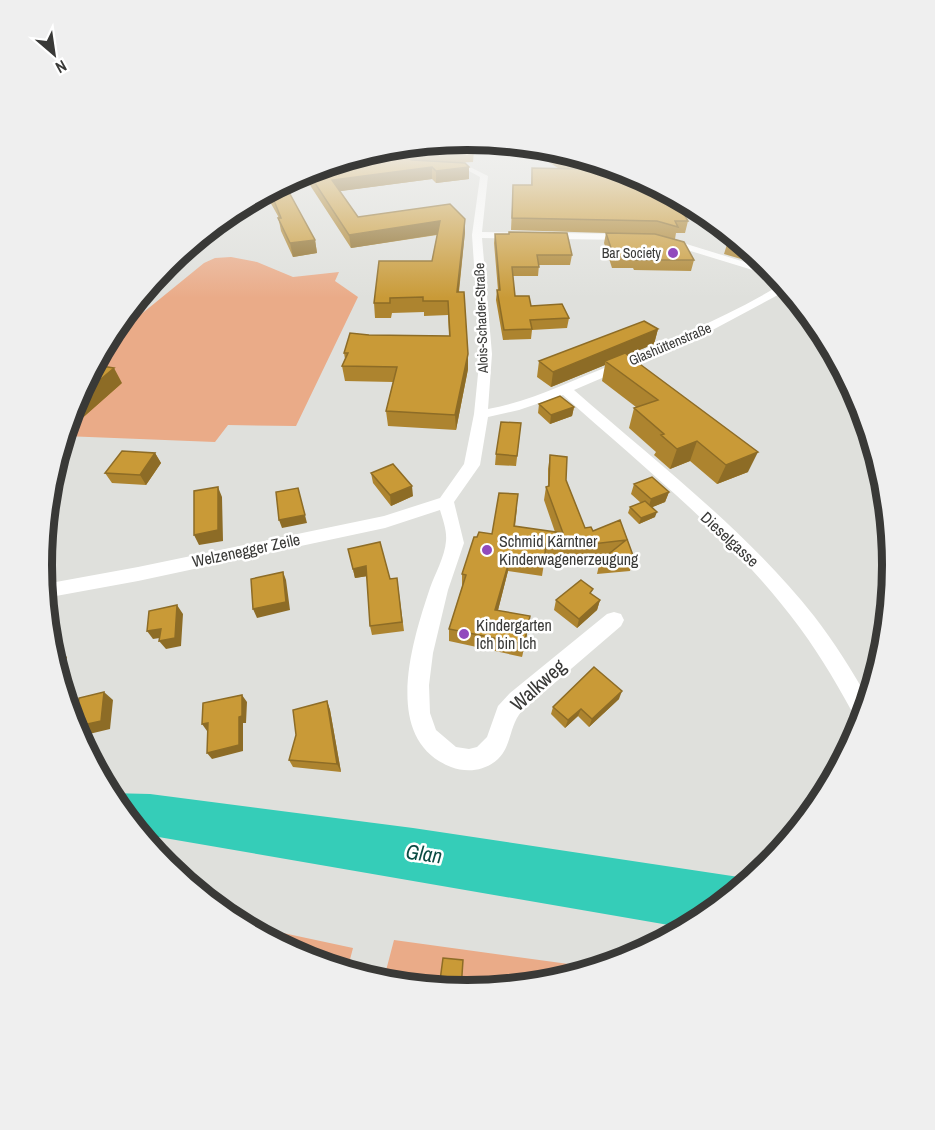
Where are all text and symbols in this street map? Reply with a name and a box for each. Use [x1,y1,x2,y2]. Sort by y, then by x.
north arrow [24,24,84,84]
text: N [52,55,71,79]
place label: Bar Society [602,244,661,262]
marker: Bar Society [666,246,680,260]
street label: Alois-Schader-Straße [470,263,492,374]
street label: Glashüttenstraße [626,319,714,369]
street label: Dieselgasse [696,506,764,572]
street label: Welzenegger Zeile [190,528,302,572]
place label: Schmid Kärntner Kinderwagenerzeugung [499,530,639,570]
marker: Schmid Kärntner Kinderwagenerzeugung [480,543,494,557]
place label: Kindergarten Ich bin Ich [476,614,552,654]
marker: Kindergarten Ich bin Ich [457,627,471,641]
street label: Walkweg [504,653,571,717]
water label: Glan [404,837,444,870]

